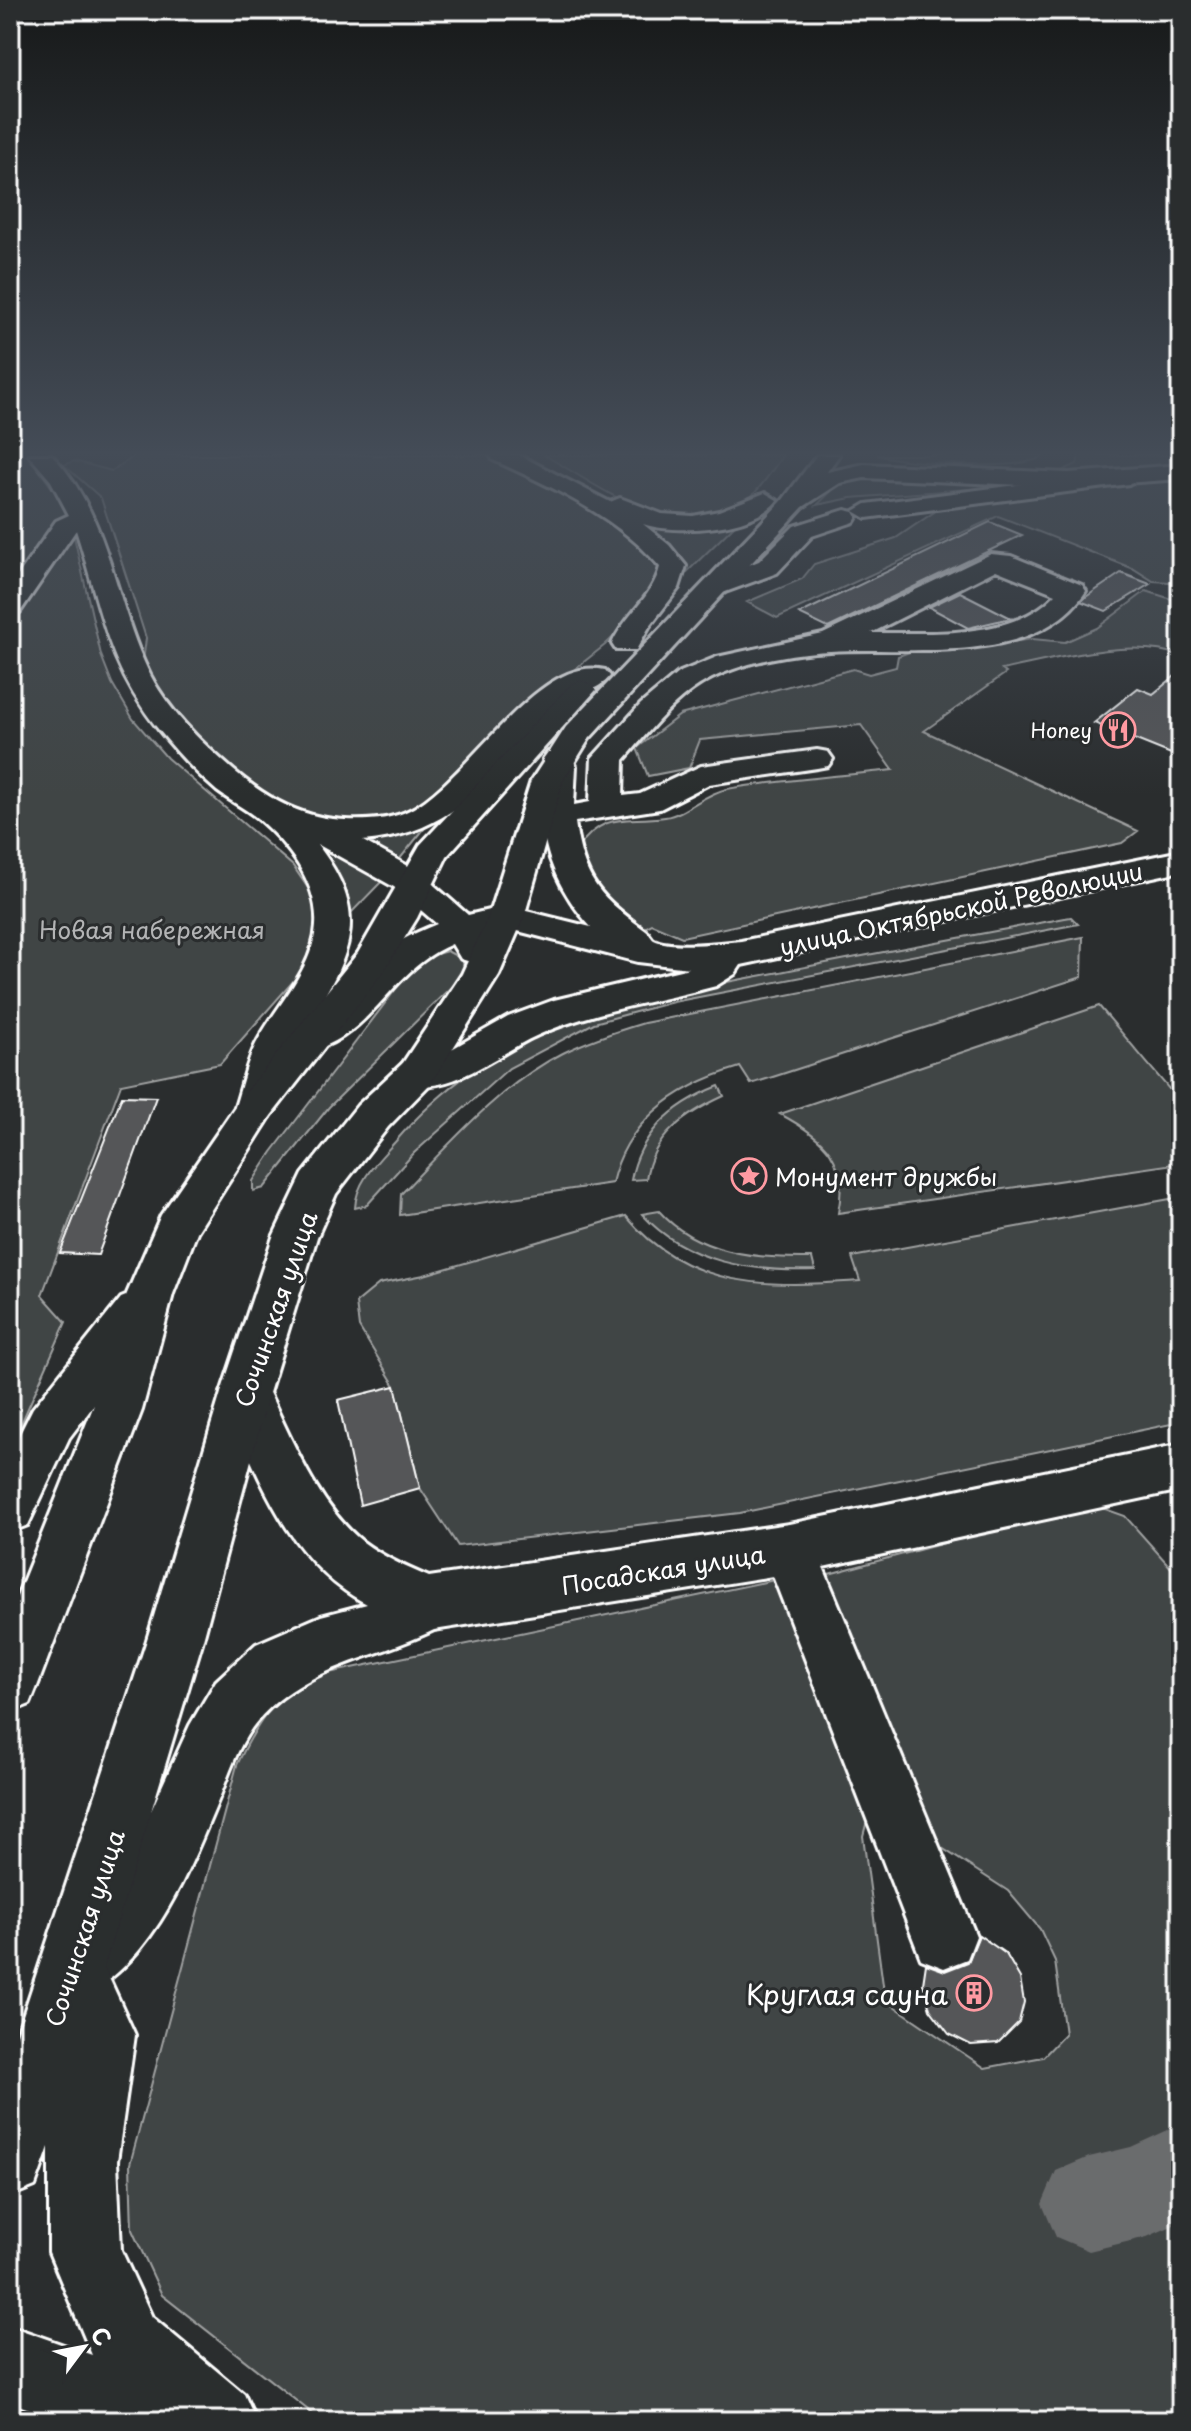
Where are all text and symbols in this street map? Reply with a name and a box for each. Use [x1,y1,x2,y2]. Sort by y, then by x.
restaurant icon: Honey [1099,711,1137,749]
place label: Honey [1030,715,1092,745]
street label: улица Октябрьской Революции [776,852,1146,964]
park label: Новая набережная [39,911,265,947]
place icon: Монумент дружбы [730,1157,768,1195]
place label: Монумент дружбы [775,1158,997,1194]
street label: Сочинская улица [225,1206,325,1412]
street label: Посадская улица [558,1535,768,1603]
street label: Сочинская улица [35,1825,133,2031]
place label: Круглая сауна [746,1972,949,2015]
building icon: Круглая сауна [955,1974,993,2012]
north arrow [44,2307,124,2387]
text: С [84,2320,121,2351]

